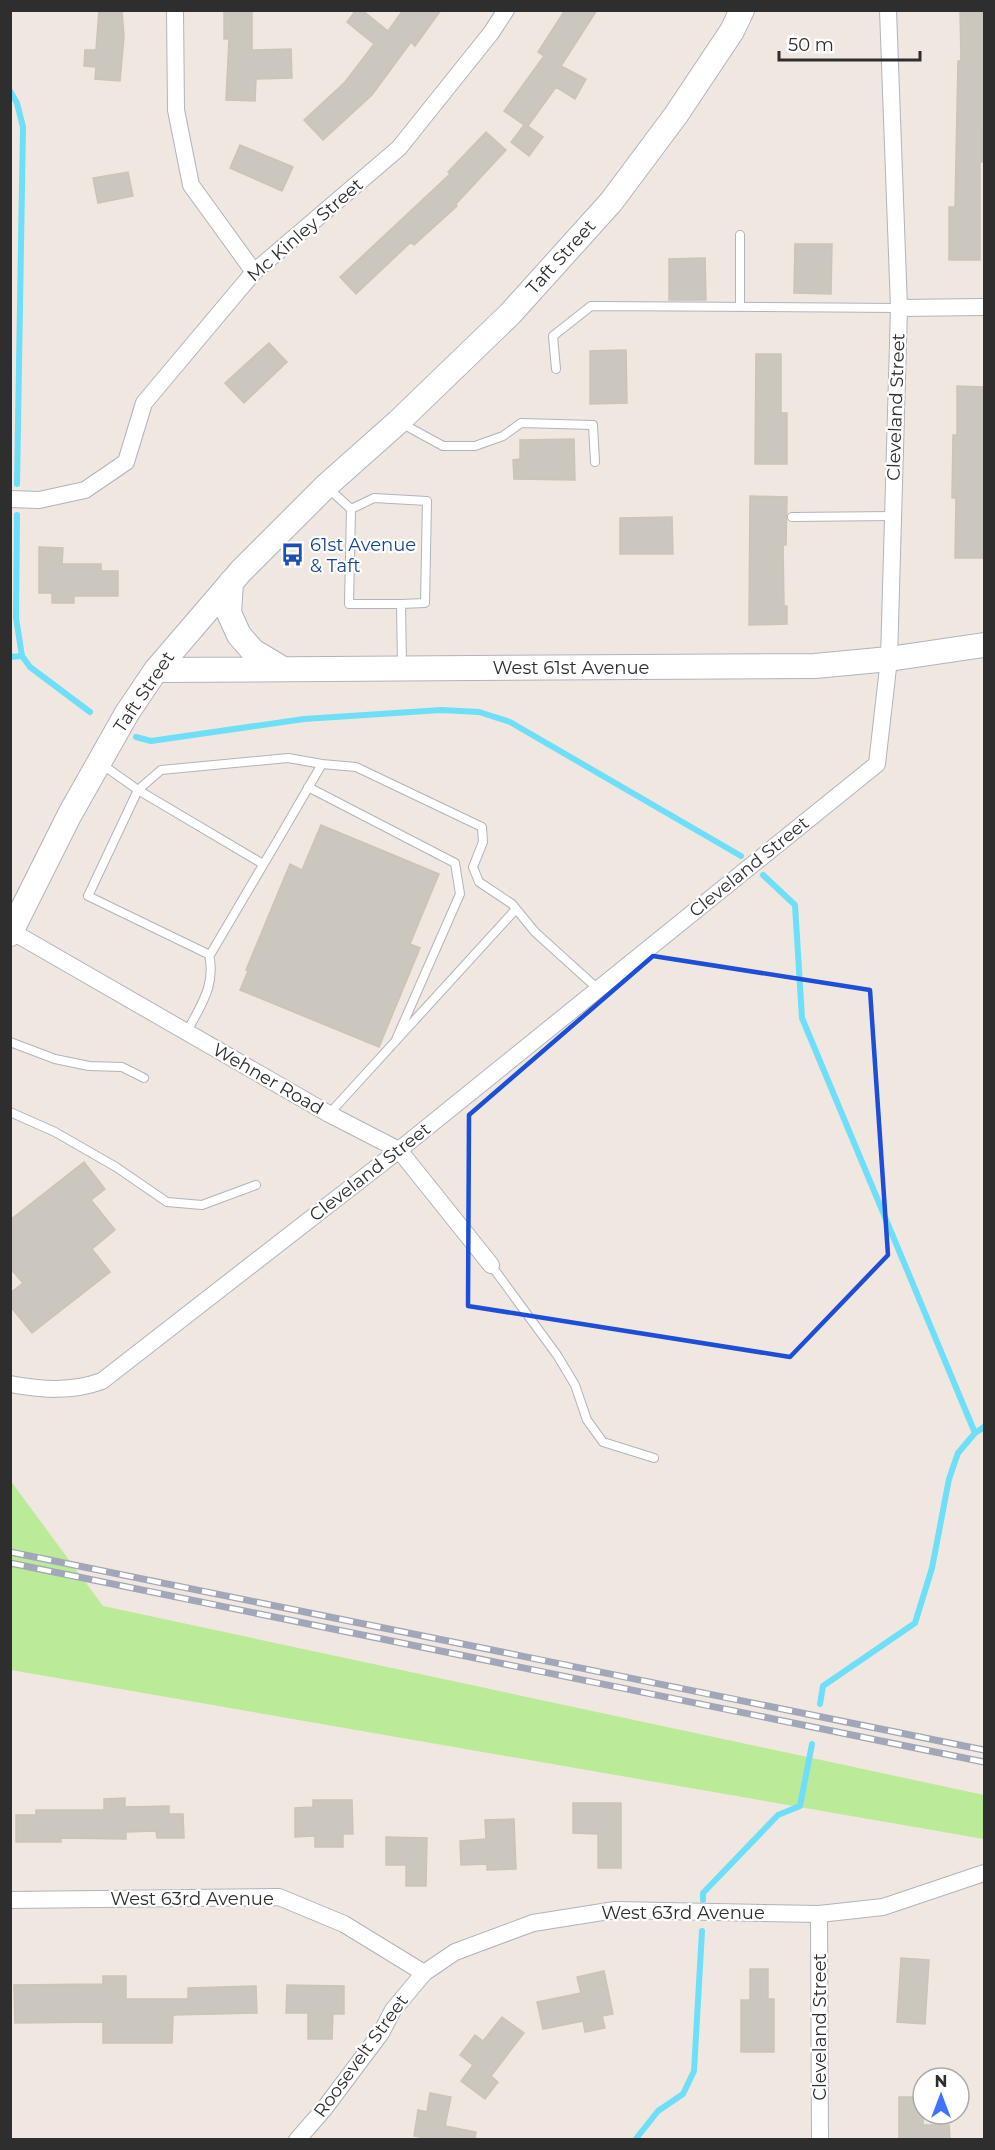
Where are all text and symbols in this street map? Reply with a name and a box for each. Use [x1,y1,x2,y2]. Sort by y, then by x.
scale bar [779,24,920,62]
text: 50 m [788,34,834,56]
street label: Mc Kinley Street [243,174,367,286]
street label: Taft Street [522,215,600,299]
street label: Cleveland Street [882,333,910,481]
place label: 61st Avenue & Taft [310,534,416,577]
bus stop icon: 61st Avenue & Taft [279,542,305,568]
street label: Taft Street [109,647,179,737]
street label: West 61st Avenue [493,657,650,679]
street label: Cleveland Street [685,812,813,922]
street label: Wehner Road [209,1038,327,1120]
street label: Cleveland Street [305,1118,435,1226]
street label: West 63rd Avenue [110,1888,274,1910]
street label: West 63rd Avenue [601,1902,765,1924]
street label: Cleveland Street [809,1953,831,2101]
street label: Roosevelt Street [309,1990,413,2122]
north arrow [911,2066,971,2126]
text: N [935,2072,947,2091]

